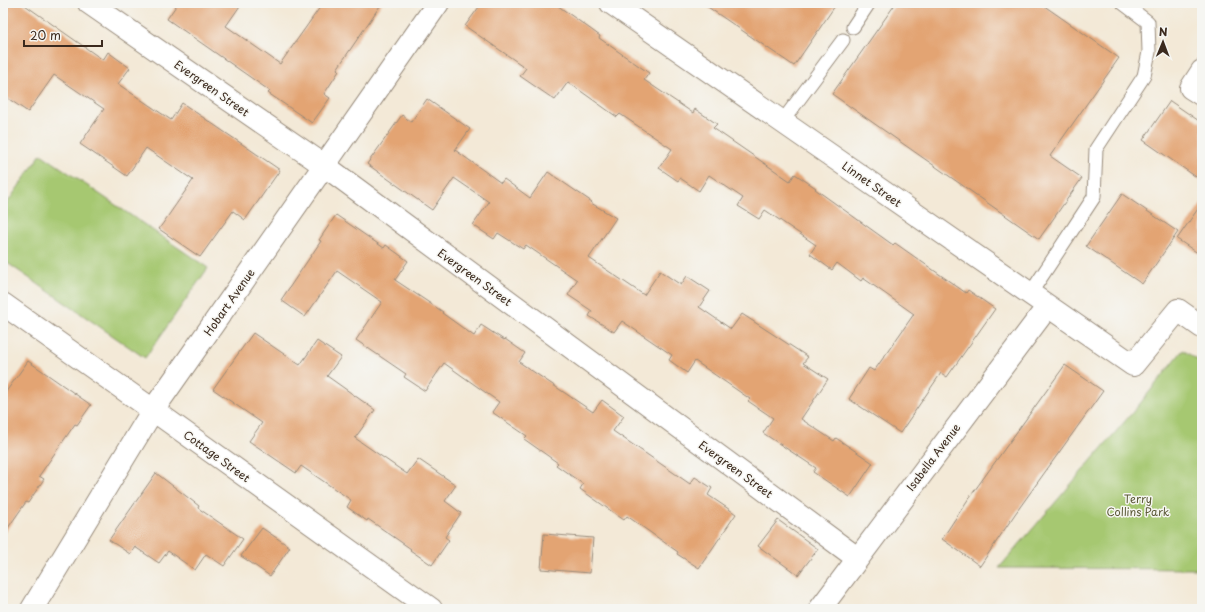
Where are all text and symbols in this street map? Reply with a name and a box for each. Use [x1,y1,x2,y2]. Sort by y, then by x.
scale bar [24,22,102,48]
north arrow [1143,22,1183,62]
text: N [1159,23,1168,40]
text: 20 m [30,26,61,44]
street label: Evergreen Street [171,56,253,121]
street label: Linnet Street [839,157,906,211]
street label: Evergreen Street [434,244,516,310]
street label: Hobart Avenue [199,265,259,339]
street label: Isabella Avenue [902,420,964,494]
street label: Cottage Street [180,426,254,486]
street label: Evergreen Street [695,436,777,502]
park label: Terry Collins Park [1107,490,1170,520]

